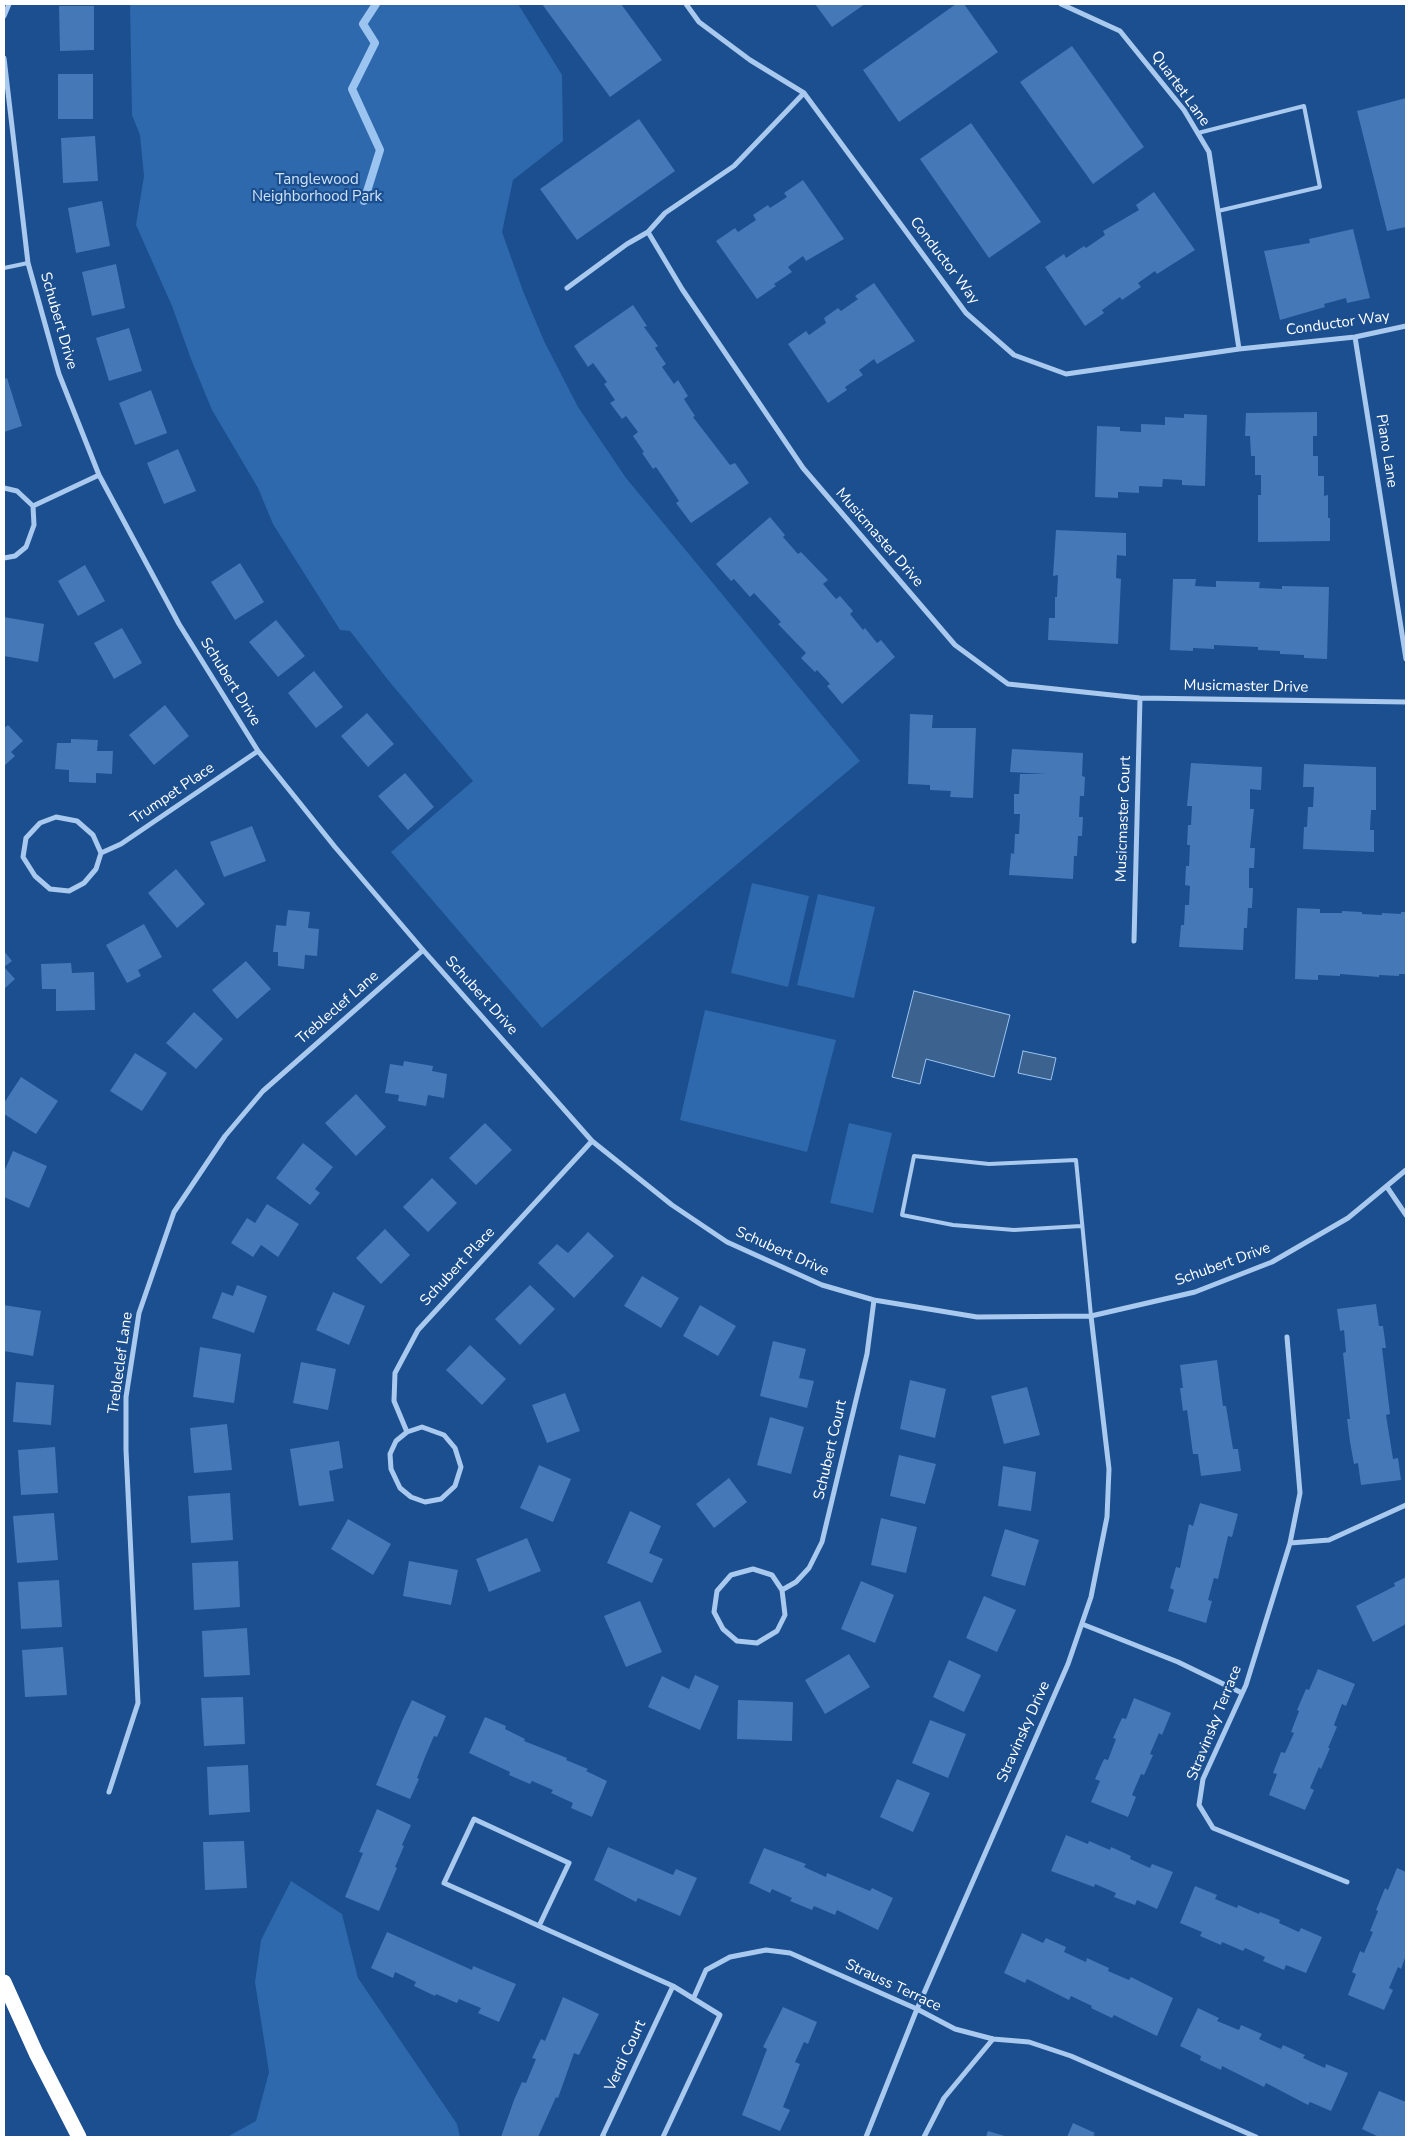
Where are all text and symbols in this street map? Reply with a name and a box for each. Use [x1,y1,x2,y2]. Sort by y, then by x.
street label: Quartet Lane [1147,48,1213,130]
park label: Tanglewood Neighborhood Park [252,171,382,206]
street label: Conductor Way [905,214,983,308]
street label: Schubert Drive [36,270,80,372]
street label: Conductor Way [1285,308,1391,340]
street label: Piano Lane [1371,413,1401,489]
street label: Musicmaster Drive [831,485,927,591]
street label: Schubert Drive [196,635,264,729]
street label: Musicmaster Drive [1183,677,1309,697]
street label: Musicmaster Court [1113,755,1135,883]
street label: Trumpet Place [128,759,218,829]
street label: Schubert Drive [441,953,521,1039]
street label: Trebleclef Lane [293,967,383,1049]
street label: Schubert Drive [733,1223,831,1281]
street label: Schubert Place [417,1224,499,1310]
street label: Schubert Drive [1173,1239,1273,1291]
street label: Trebleclef Lane [105,1311,137,1415]
street label: Schubert Court [811,1398,851,1502]
street label: Stravinsky Terrace [1184,1663,1246,1783]
street label: Stravinsky Drive [994,1679,1054,1785]
street label: Strauss Terrace [842,1956,944,2016]
street label: Verdi Court [602,2018,650,2094]

